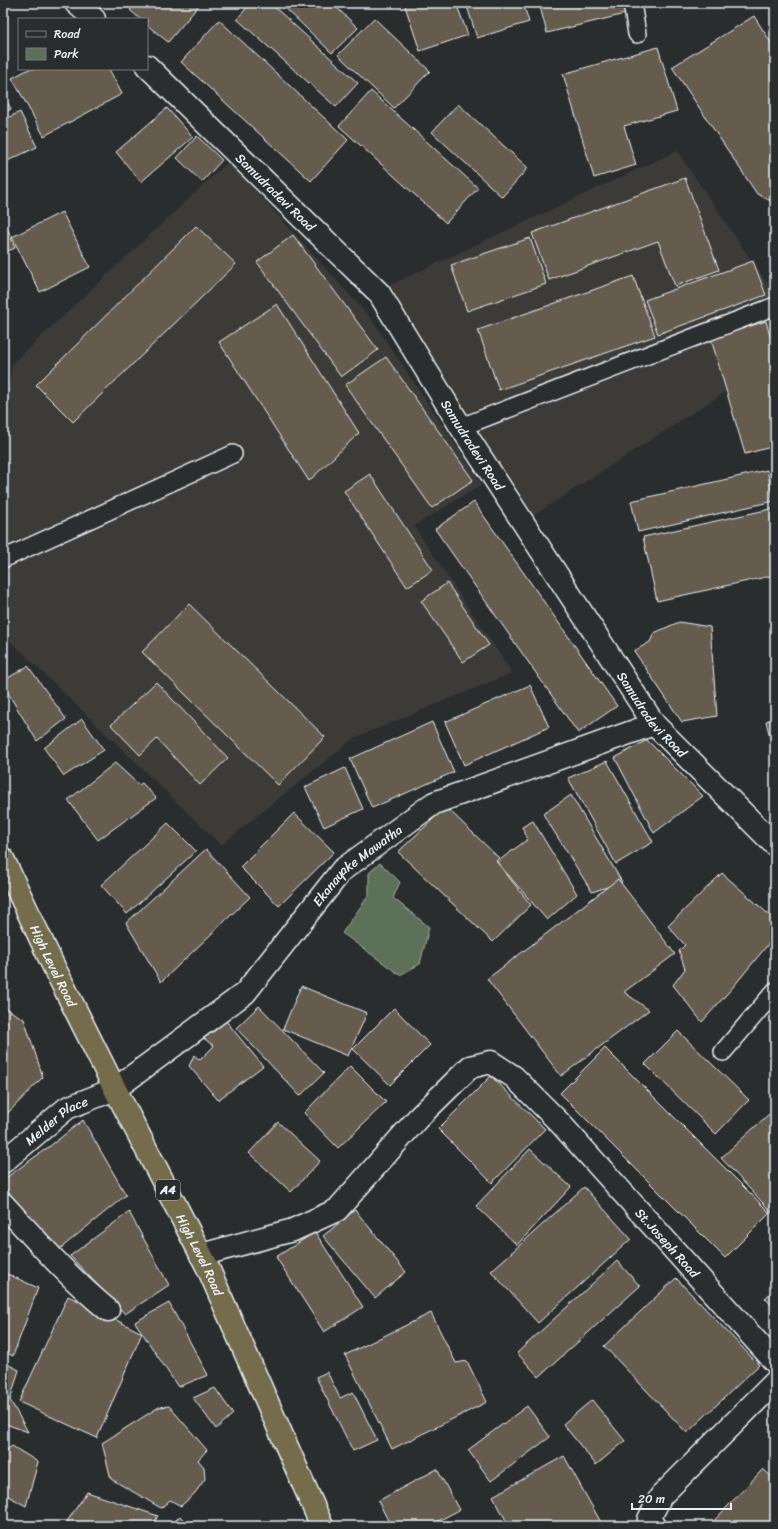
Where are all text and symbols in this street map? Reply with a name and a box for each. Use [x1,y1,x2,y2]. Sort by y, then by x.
legend [18,18,148,70]
text: Road [54,23,81,45]
text: Park [54,43,79,65]
street label: Samudradevi Road [230,147,322,238]
street label: Samudradevi Road [435,395,511,496]
street label: Samudradevi Road [611,666,694,764]
street label: Ekanayake Mawatha [306,818,408,911]
street label: High Level Road [24,920,84,1012]
street label: Melder Place [19,1089,92,1151]
road number: A4 [156,1180,180,1200]
street label: St.Joseph Road [630,1202,706,1284]
street label: High Level Road [170,1209,231,1300]
scale bar [632,1485,731,1511]
text: 20 m [638,1488,665,1510]

